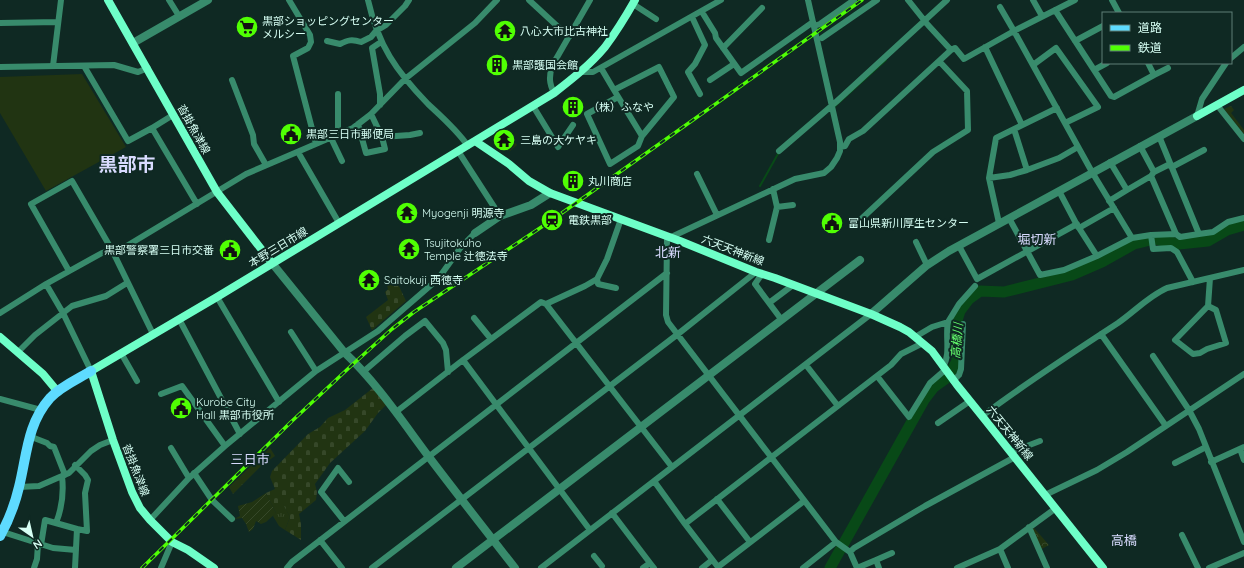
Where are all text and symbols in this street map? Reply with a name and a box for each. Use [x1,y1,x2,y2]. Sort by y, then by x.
legend [1102,12,1232,64]
supermarket icon: 黒部ショッピングセンター メルシー [234,14,260,40]
place label: 黒部ショッピングセンター メルシー [262,14,394,41]
temple icon: 八心大市比古神社 [492,18,518,44]
text: 道路 [1138,20,1162,35]
place label: 八心大市比古神社 [520,24,608,38]
text: 鉄道 [1138,40,1162,55]
building icon: 黒部護国会館 [484,52,510,78]
place label: 黒部護国会館 [512,58,578,72]
building icon: （株）ふなや [560,94,586,120]
place label: （株）ふなや [588,100,654,114]
street label: 沓掛魚津線 [175,102,213,156]
public building icon: 黒部三日市郵便局 [278,121,304,147]
place label: 黒部三日市郵便局 [306,127,394,141]
temple icon: 三島の大ケヤキ [491,127,517,153]
place label: 三島の大ケヤキ [520,133,597,147]
district label: 黒部市 [98,152,156,176]
building icon: 丸川商店 [560,168,586,194]
place label: 丸川商店 [588,174,632,188]
temple icon: Myogenji 明源寺 [394,200,420,226]
place label: Myogenji 明源寺 [422,206,504,220]
station icon: 電鉄黒部 [539,207,565,233]
public building icon: 富山県新川厚生センター [819,210,845,236]
place label: 電鉄黒部 [568,213,612,227]
place label: 富山県新川厚生センター [848,216,969,230]
street label: 本野三日市線 [246,224,310,270]
district label: 堀切新 [1017,231,1057,247]
street label: 六天天神新線 [700,232,766,268]
temple icon: Tsujitokuho Temple 辻徳法寺 [396,236,422,262]
place label: Tsujitokuho Temple 辻徳法寺 [424,236,508,263]
public building icon: 黒部警察署三日市交番 [217,237,243,263]
place label: 黒部警察署三日市交番 [104,243,214,257]
district label: 北新 [655,244,681,260]
temple icon: Saitokuji 西徳寺 [356,267,382,293]
place label: Saitokuji 西徳寺 [384,273,463,287]
water label: 高橋川 [947,320,966,360]
public building icon: Kurobe City Hall 黒部市役所 [168,395,194,421]
place label: Kurobe City Hall 黒部市役所 [196,395,275,422]
street label: 六天天神新線 [984,403,1036,463]
street label: 沓掛魚津線 [120,442,152,498]
district label: 三日市 [230,451,270,467]
north arrow [12,516,52,556]
district label: 高橋 [1111,532,1137,548]
text: N [30,536,45,552]

